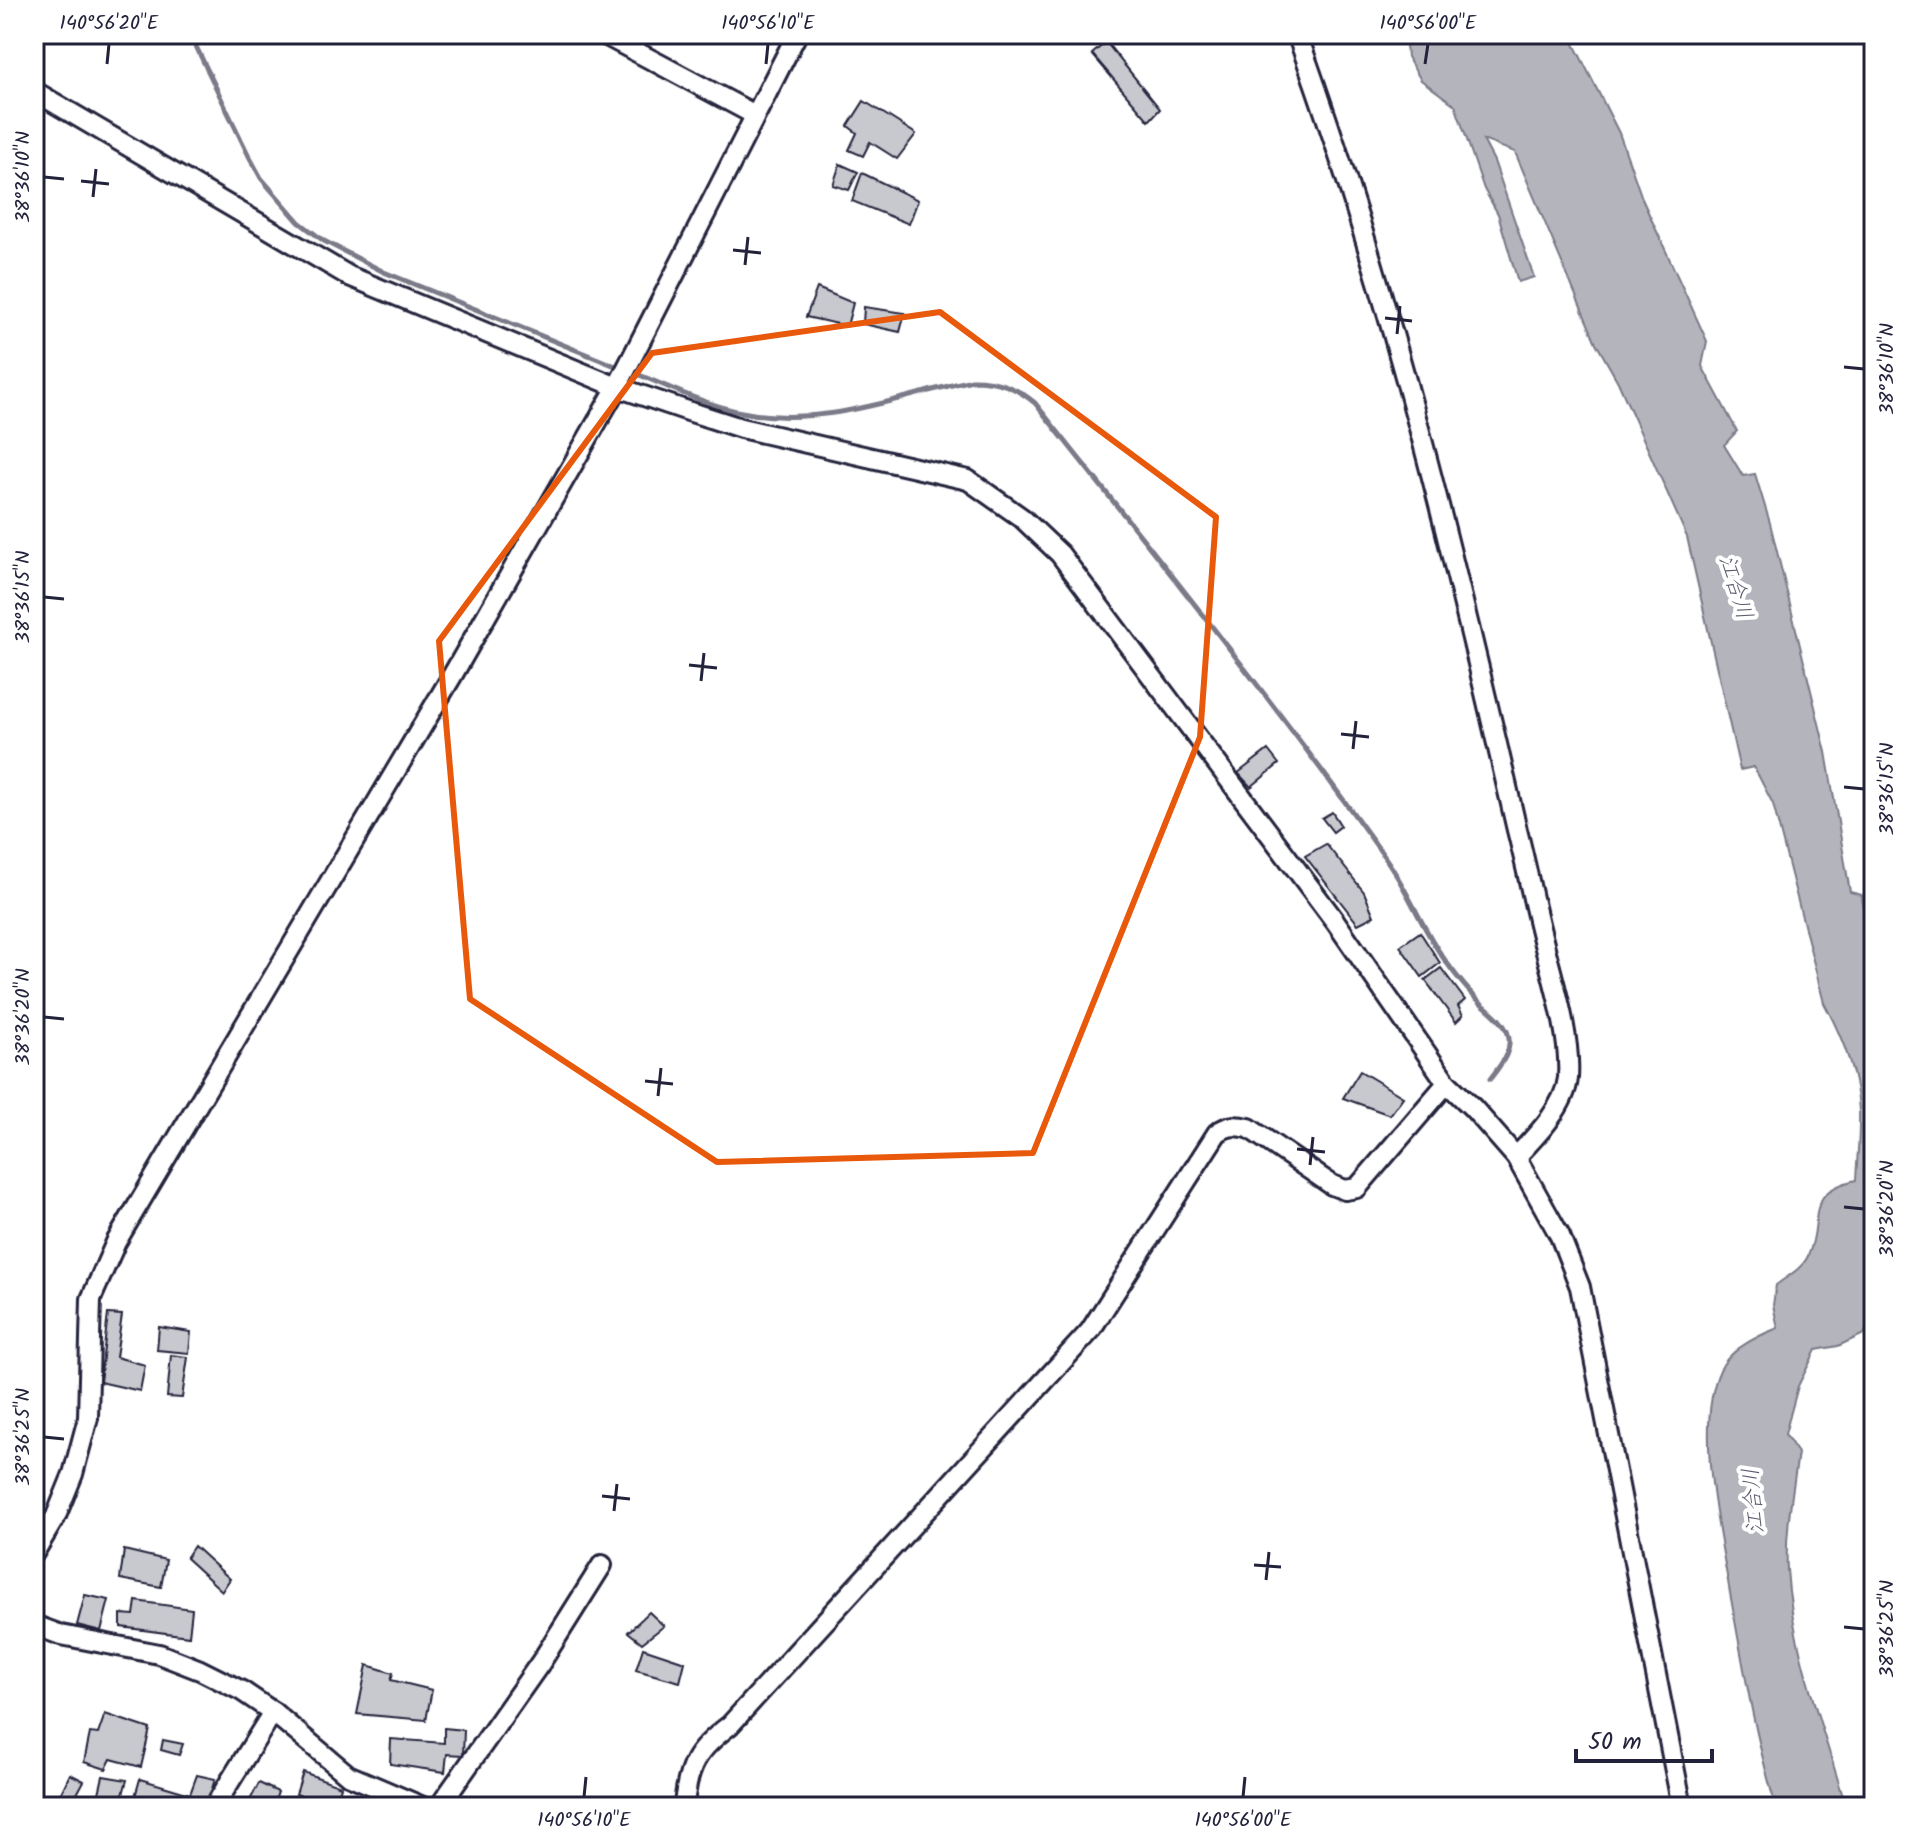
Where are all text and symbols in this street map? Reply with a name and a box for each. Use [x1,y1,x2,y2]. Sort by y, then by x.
text: 140°56'20"E [60,8,160,40]
text: 140°56'10"E [721,8,816,40]
text: 140°56'00"E [1379,8,1478,40]
text: 38°36'10"N [8,131,40,223]
text: 38°36'10"N [1872,323,1904,415]
text: 38°36'15"N [8,551,40,643]
water label: 江合川 [1708,551,1761,624]
text: 38°36'15"N [1872,743,1904,835]
text: 38°36'20"N [8,968,40,1066]
text: 38°36'20"N [1872,1160,1904,1258]
text: 38°36'25"N [8,1388,40,1486]
water label: 江合川 [1734,1466,1775,1535]
text: 38°36'25"N [1872,1580,1904,1678]
scale bar [1576,1713,1712,1763]
text: 50 m [1588,1723,1642,1762]
text: 140°56'10"E [537,1805,632,1837]
text: 140°56'00"E [1194,1805,1293,1837]

